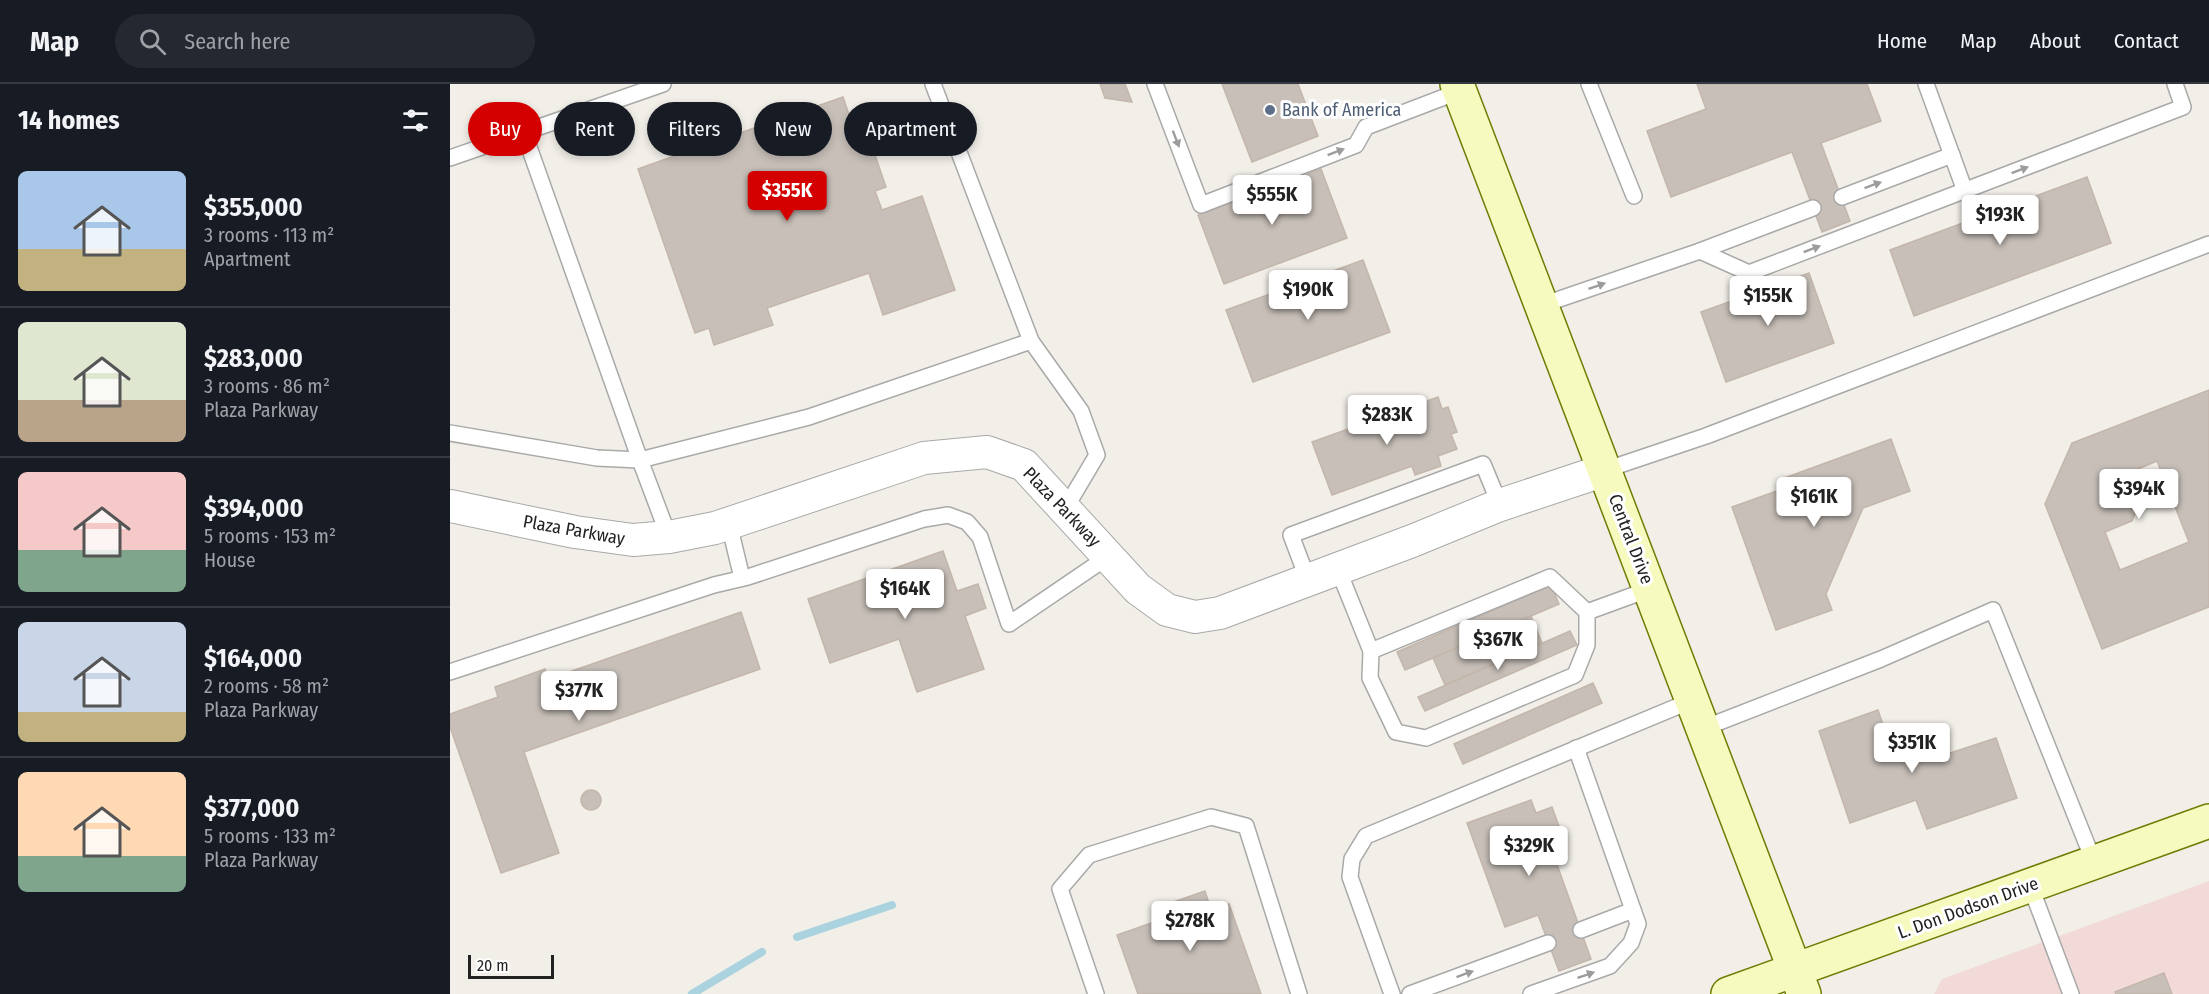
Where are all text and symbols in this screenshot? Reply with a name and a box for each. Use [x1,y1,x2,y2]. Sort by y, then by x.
search box [115,14,535,68]
text: Map [30,25,79,58]
icon: search [136,25,169,58]
text: Search here [184,28,290,55]
text: Home [1877,28,1927,54]
text: Map [1960,28,1997,54]
text: About [2030,28,2081,54]
text: Contact [2114,28,2179,54]
place label: Bank of America [1282,99,1402,121]
chip: Buy [468,102,542,156]
chip: Rent [554,102,635,156]
chip: Filters [647,102,742,156]
chip: New [754,102,832,156]
chip: Apartment [844,102,977,156]
marker: Bank of America [1263,103,1277,117]
icon: filters [399,104,432,137]
text: 14 homes [18,105,120,136]
one-way arrow [1171,130,1181,148]
one-way arrow [1328,147,1346,157]
one-way arrow [2011,165,2029,174]
pin: $355K [745,171,829,222]
pin: $555K [1230,175,1314,226]
text: $355K [762,178,812,202]
one-way arrow [1864,180,1882,189]
text: $555K [1247,182,1297,206]
text: $355,000 [204,192,303,223]
icon: home [66,195,138,267]
pin: $193K [1958,195,2042,246]
text: $193K [1976,202,2024,226]
text: 3 rooms · 113 m² [204,223,334,247]
one-way arrow [1804,243,1822,253]
text: Apartment [204,247,291,271]
pin: $190K [1266,270,1350,321]
pin: $155K [1726,276,1810,327]
text: $190K [1283,277,1333,301]
one-way arrow [1588,281,1606,291]
text: $155K [1744,283,1792,307]
text: $283,000 [204,343,303,374]
icon: home [66,346,138,418]
text: 3 rooms · 86 m² [204,374,330,398]
pin: $283K [1345,395,1429,446]
text: Plaza Parkway [204,398,318,422]
text: $283K [1362,402,1412,426]
street label: Plaza Parkway [1018,462,1106,552]
pin: $394K [2097,469,2181,520]
text: $394K [2113,476,2165,500]
pin: $161K [1772,477,1856,528]
text: $161K [1790,484,1838,508]
street label: Central Drive [1604,491,1658,587]
text: $394,000 [204,493,304,524]
icon: home [66,496,138,568]
street label: Plaza Parkway [521,510,627,550]
text: 5 rooms · 153 m² [204,524,336,548]
text: House [204,548,256,572]
pin: $164K [863,569,947,620]
text: $164K [880,576,930,600]
pin: $367K [1456,620,1540,671]
text: $367K [1473,627,1523,651]
text: $164,000 [204,643,302,674]
icon: home [66,646,138,718]
pin: $377K [537,671,621,722]
text: 2 rooms · 58 m² [204,674,329,698]
text: $377K [555,678,603,702]
text: Plaza Parkway [204,698,318,722]
pin: $351K [1870,723,1954,774]
text: $351K [1888,730,1936,754]
text: $377,000 [204,793,299,824]
icon: home [66,796,138,868]
text: 5 rooms · 133 m² [204,824,336,848]
pin: $329K [1487,826,1571,877]
text: $329K [1504,833,1554,857]
text: Plaza Parkway [204,848,318,872]
street label: L. Don Dodson Drive [1895,872,2041,944]
pin: $278K [1148,901,1232,952]
text: $278K [1165,908,1215,932]
scale bar [468,952,554,980]
text: 20 m [477,956,508,975]
one-way arrow [1456,968,1474,978]
one-way arrow [1577,969,1595,979]

